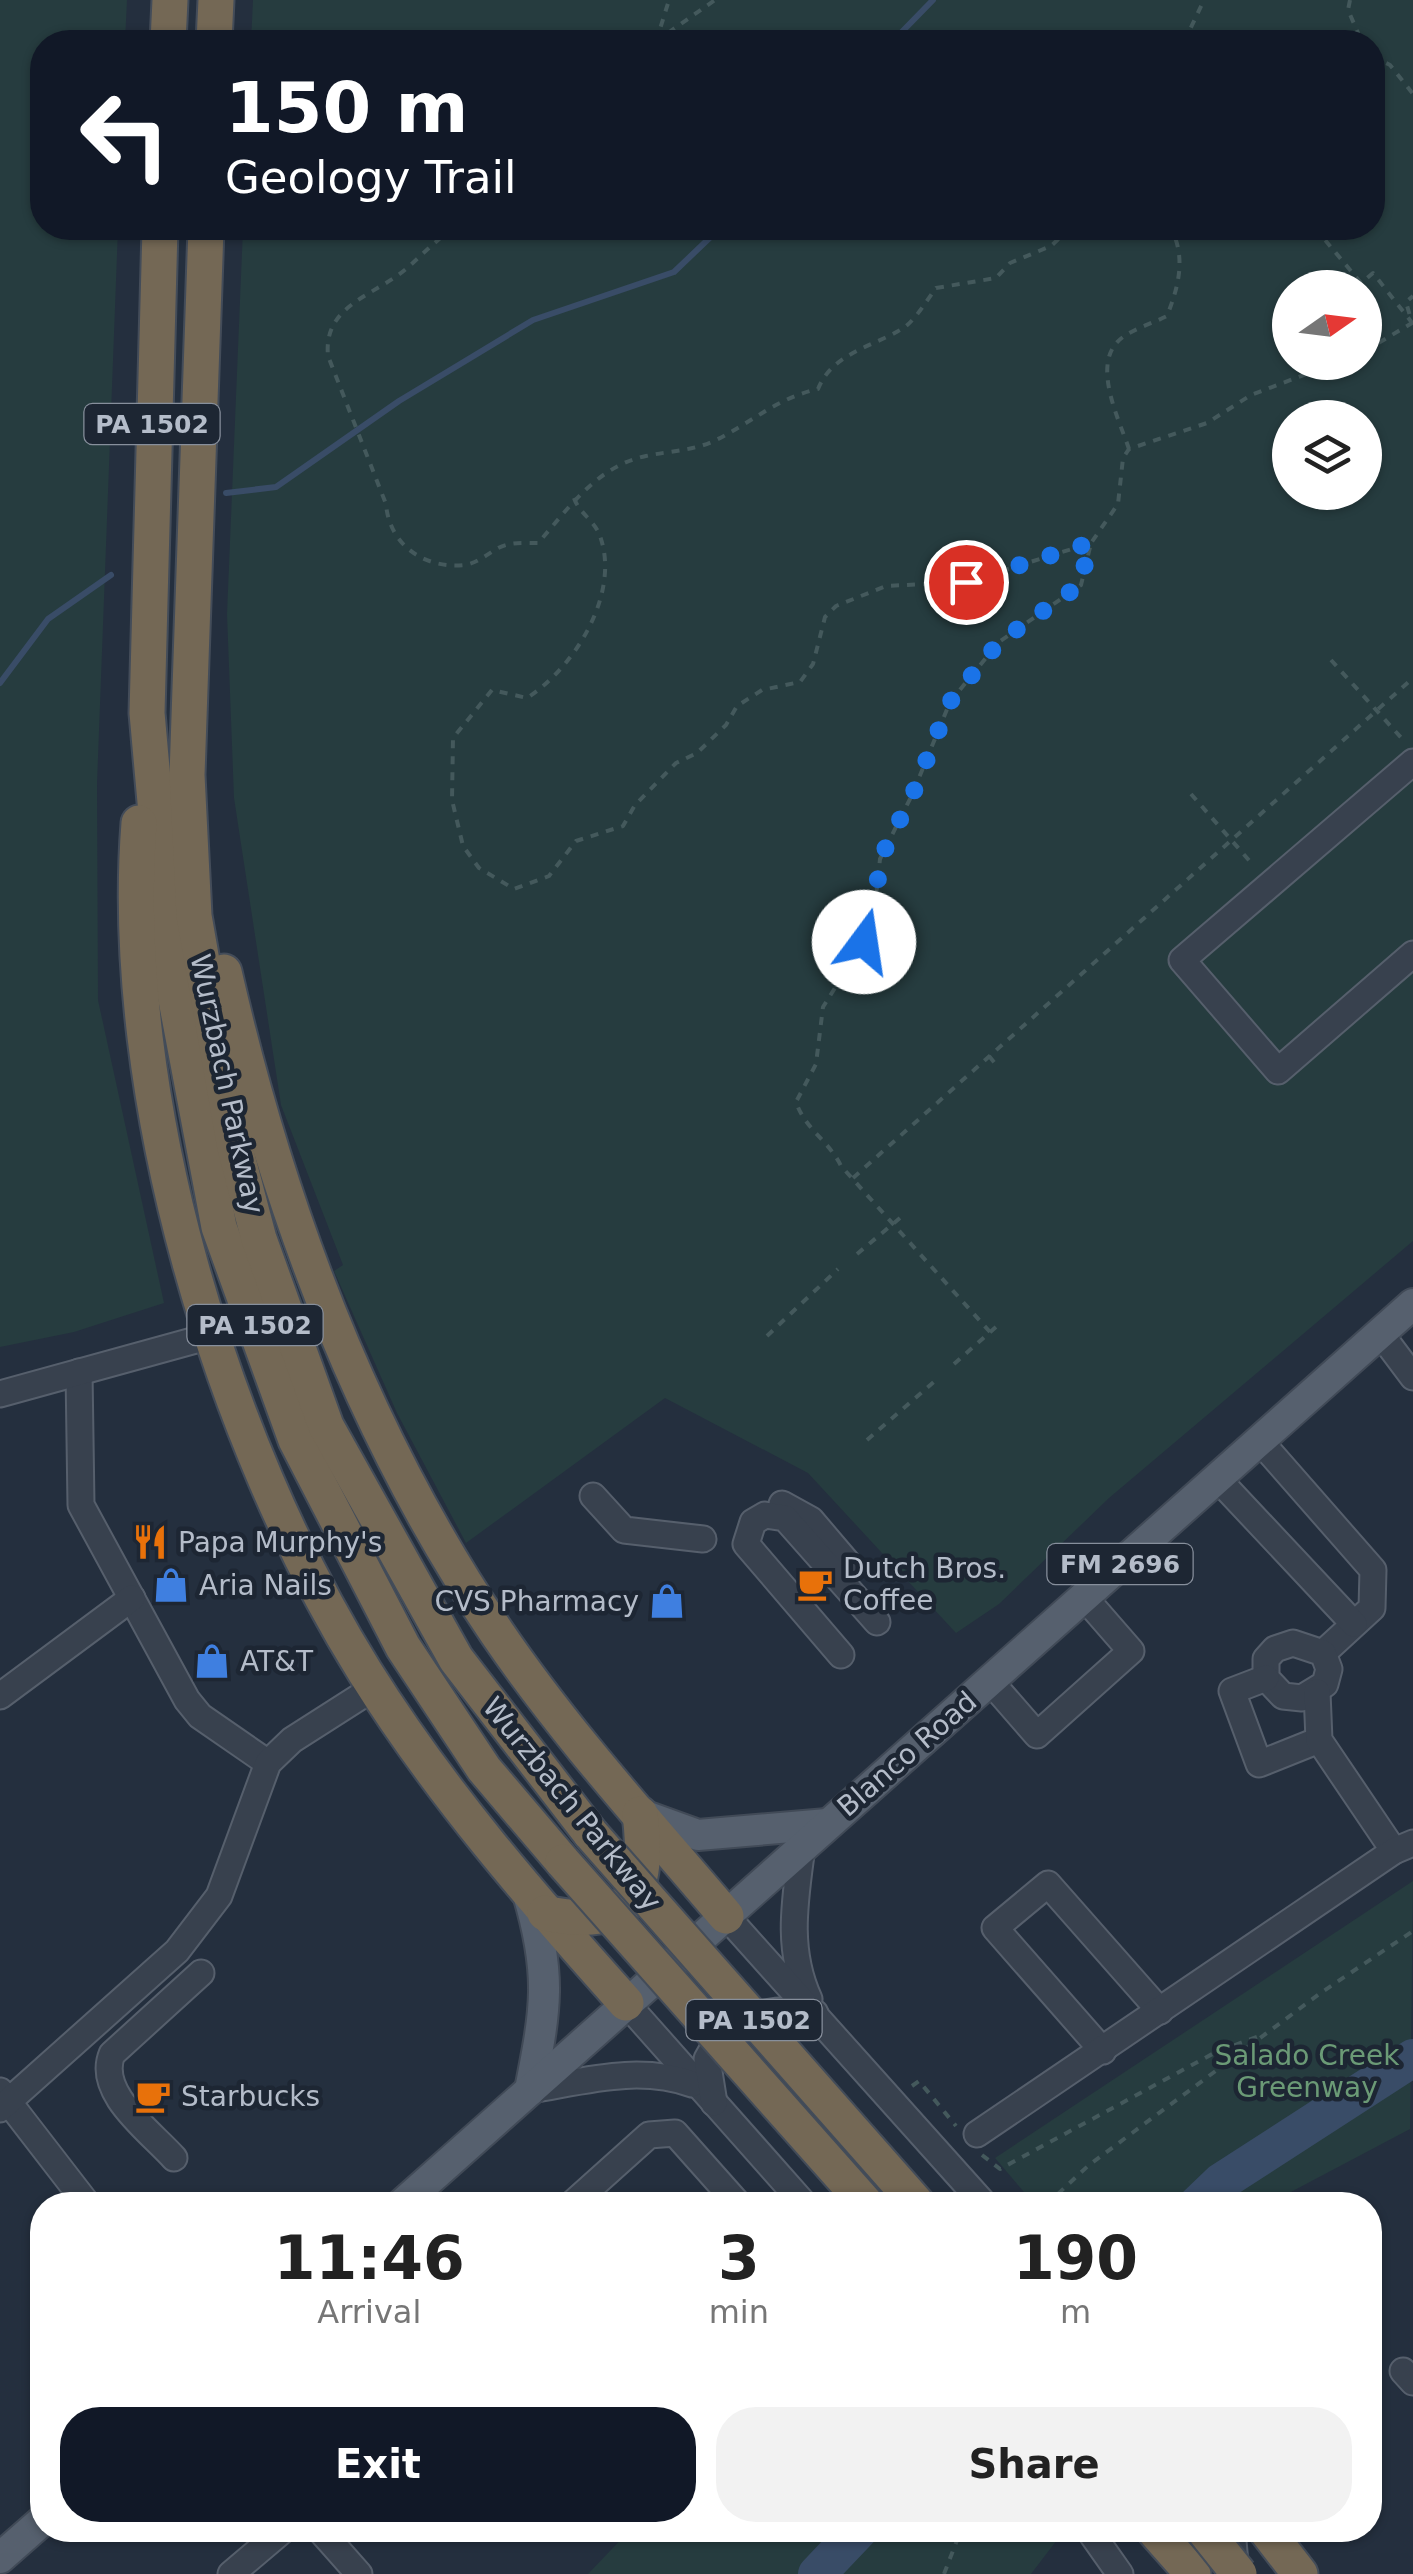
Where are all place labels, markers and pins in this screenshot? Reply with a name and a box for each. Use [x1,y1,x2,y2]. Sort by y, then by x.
pin [924,540,1009,625]
restaurant icon: Papa Murphy's [131,1523,169,1561]
place label: Papa Murphy's [178,1526,382,1559]
place label: Dutch Bros. Coffee [843,1552,1006,1617]
cafe icon: Dutch Bros. Coffee [796,1565,834,1603]
shop icon: Aria Nails [152,1566,190,1604]
place label: Aria Nails [199,1569,332,1602]
shop icon: CVS Pharmacy [648,1582,686,1620]
place label: CVS Pharmacy [434,1585,639,1618]
shop icon: AT&T [193,1642,231,1680]
place label: AT&T [240,1645,314,1678]
cafe icon: Starbucks [134,2077,172,2115]
place label: Starbucks [181,2080,320,2113]

